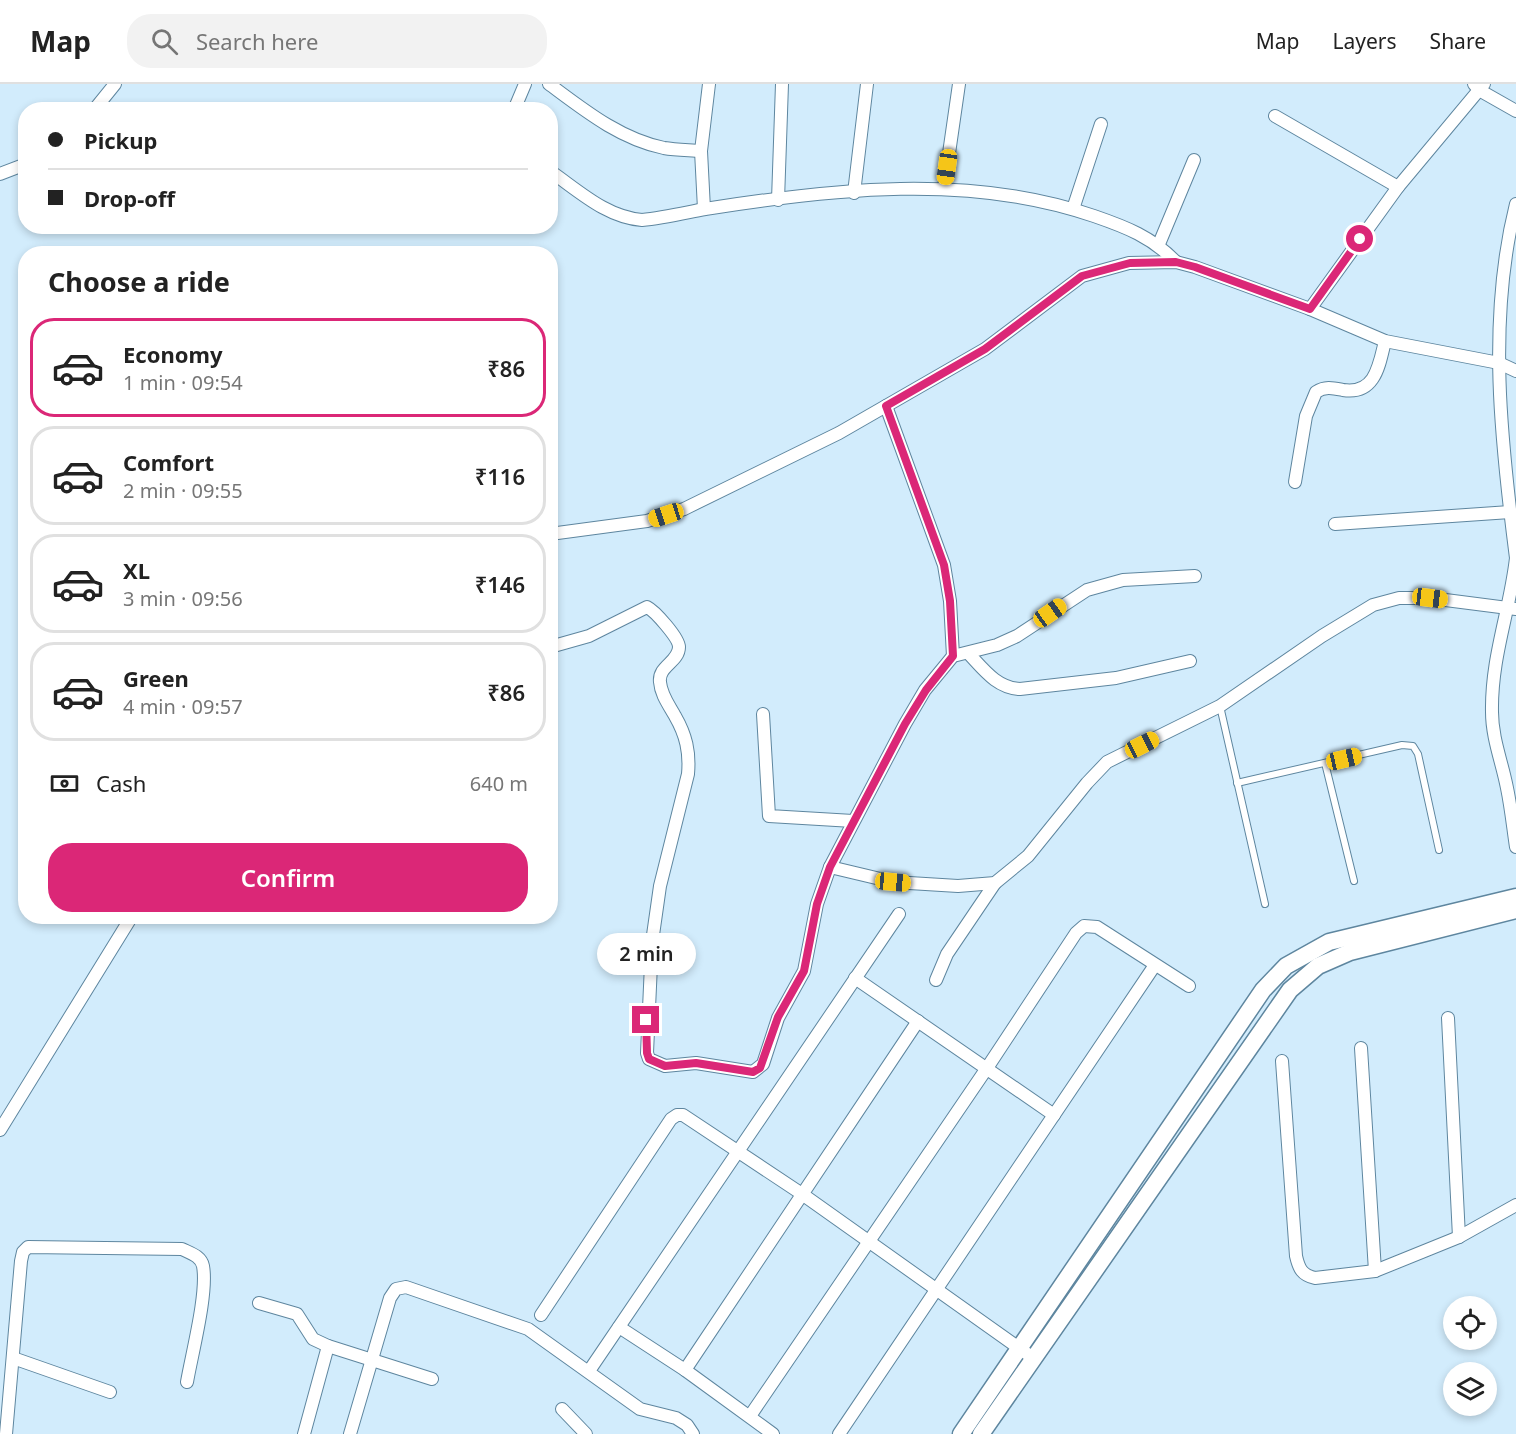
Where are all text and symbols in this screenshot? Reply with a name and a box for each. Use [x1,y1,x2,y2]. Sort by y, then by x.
search box [127,14,547,68]
text: Map [30,22,91,60]
icon: search [148,25,181,58]
text: Search here [196,26,318,56]
text: Map [1256,27,1300,55]
text: Layers [1333,27,1397,55]
text: Share [1430,27,1486,55]
text: Pickup [84,125,157,155]
car [936,148,958,186]
text: Drop-off [84,183,175,213]
route start [1346,225,1373,252]
text: Choose a ride [48,263,230,300]
text: Economy [123,339,222,369]
icon: car [51,341,105,395]
text: ₹86 [487,353,525,383]
text: 1 min · 09:54 [123,369,243,396]
text: Comfort [123,447,214,477]
icon: car [51,449,105,503]
text: ₹116 [475,461,525,491]
text: 2 min · 09:55 [123,477,243,504]
car [646,501,686,529]
text: XL [123,555,150,585]
icon: car [51,557,105,611]
text: ₹146 [475,569,525,599]
text: 3 min · 09:56 [123,585,243,612]
car [1411,587,1449,609]
car [1030,595,1070,631]
text: Green [123,663,189,693]
icon: car [51,665,105,719]
text: ₹86 [487,677,525,707]
text: 4 min · 09:57 [123,693,243,720]
car [1122,729,1162,761]
car [1324,746,1364,772]
icon: cash [48,767,81,800]
text: Cash [96,768,146,798]
text: 640 m [470,770,528,797]
button: Confirm [48,843,528,912]
car [874,871,912,893]
callout: 2 min [596,933,696,975]
text: 2 min [619,940,674,967]
route end [632,1006,659,1033]
map controls [1443,1296,1497,1416]
button: locate [1443,1296,1497,1350]
button: layers [1443,1362,1497,1416]

